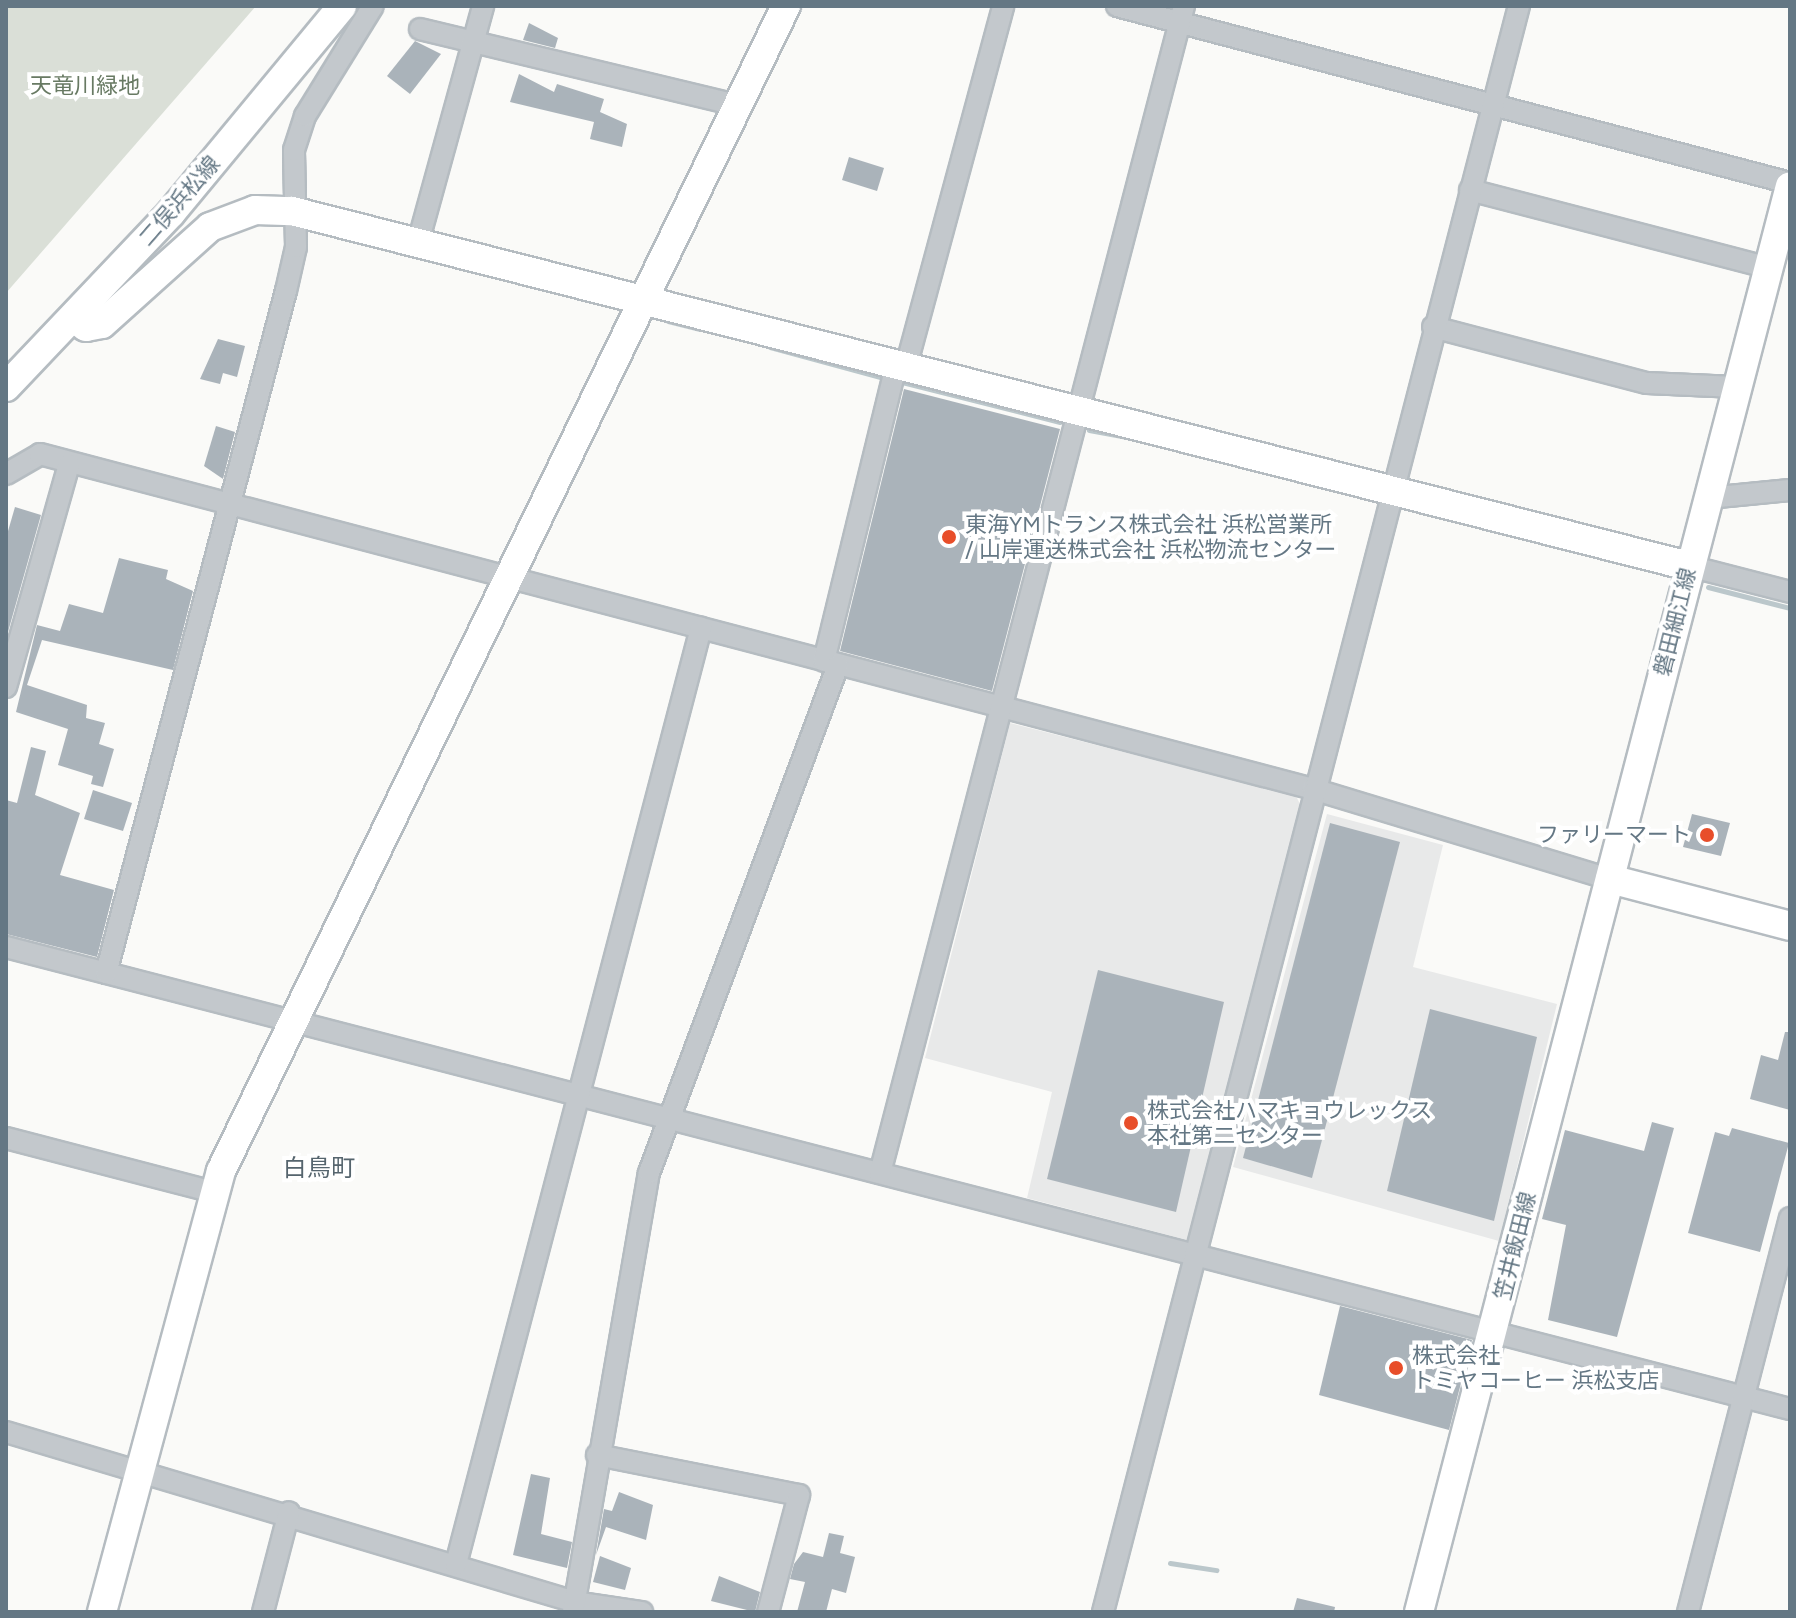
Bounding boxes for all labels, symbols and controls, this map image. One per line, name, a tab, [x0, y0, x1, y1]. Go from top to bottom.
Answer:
park label: 天竜川緑地	[30, 73, 140, 99]
street label: 二俣浜松線	[133, 151, 225, 251]
place label: 東海YMトランス株式会社 浜松営業所 / 山岸運送株式会社 浜松物流センター	[965, 511, 1336, 562]
marker: 東海YMトランス株式会社 浜松営業所 / 山岸運送株式会社 浜松物流センター	[940, 528, 958, 546]
street label: 磐田細江線	[1649, 565, 1701, 679]
place label: ファリーマート	[1537, 822, 1691, 848]
marker: ファリーマート	[1698, 826, 1716, 844]
place label: 株式会社ハマキョウレックス 本社第二センター	[1147, 1097, 1433, 1148]
marker: 株式会社ハマキョウレックス 本社第二センター	[1122, 1114, 1140, 1132]
district label: 白鳥町	[283, 1154, 355, 1182]
street label: 笠井飯田線	[1489, 1189, 1541, 1303]
place label: 株式会社 トミヤコーヒー 浜松支店	[1412, 1342, 1659, 1394]
marker: 株式会社 トミヤコーヒー 浜松支店	[1387, 1359, 1405, 1377]

